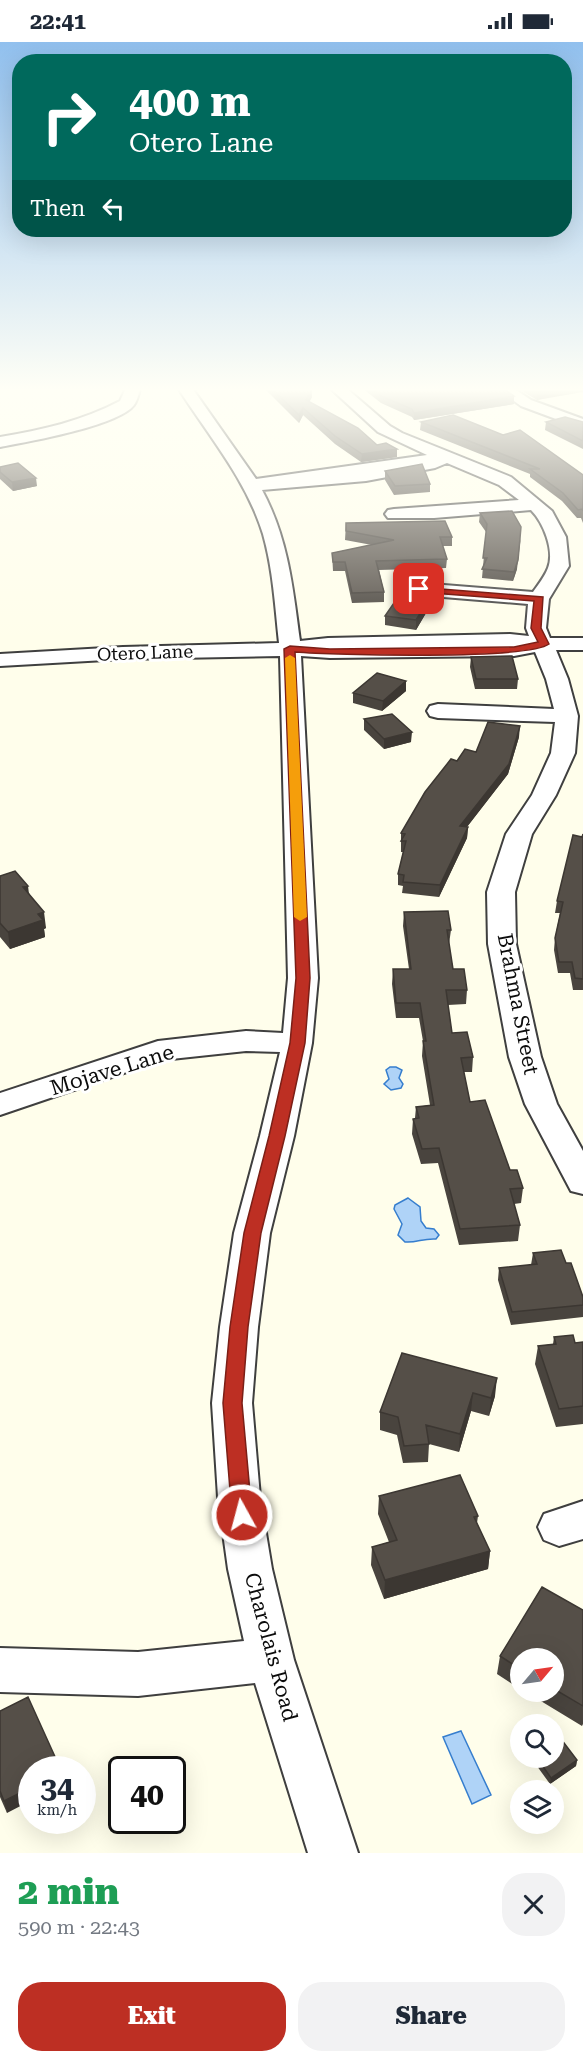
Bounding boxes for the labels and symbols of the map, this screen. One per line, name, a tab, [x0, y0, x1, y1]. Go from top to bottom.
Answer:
pin	[393, 563, 444, 614]
street label: Otero Lane	[97, 640, 194, 665]
street label: Brahma Street	[493, 931, 544, 1077]
street label: Mojave Lane	[47, 1040, 177, 1100]
position arrow	[210, 1483, 274, 1547]
street label: Charolais Road	[240, 1570, 303, 1724]
north arrow	[510, 1648, 564, 1702]
speed limit sign: 40	[108, 1756, 186, 1834]

